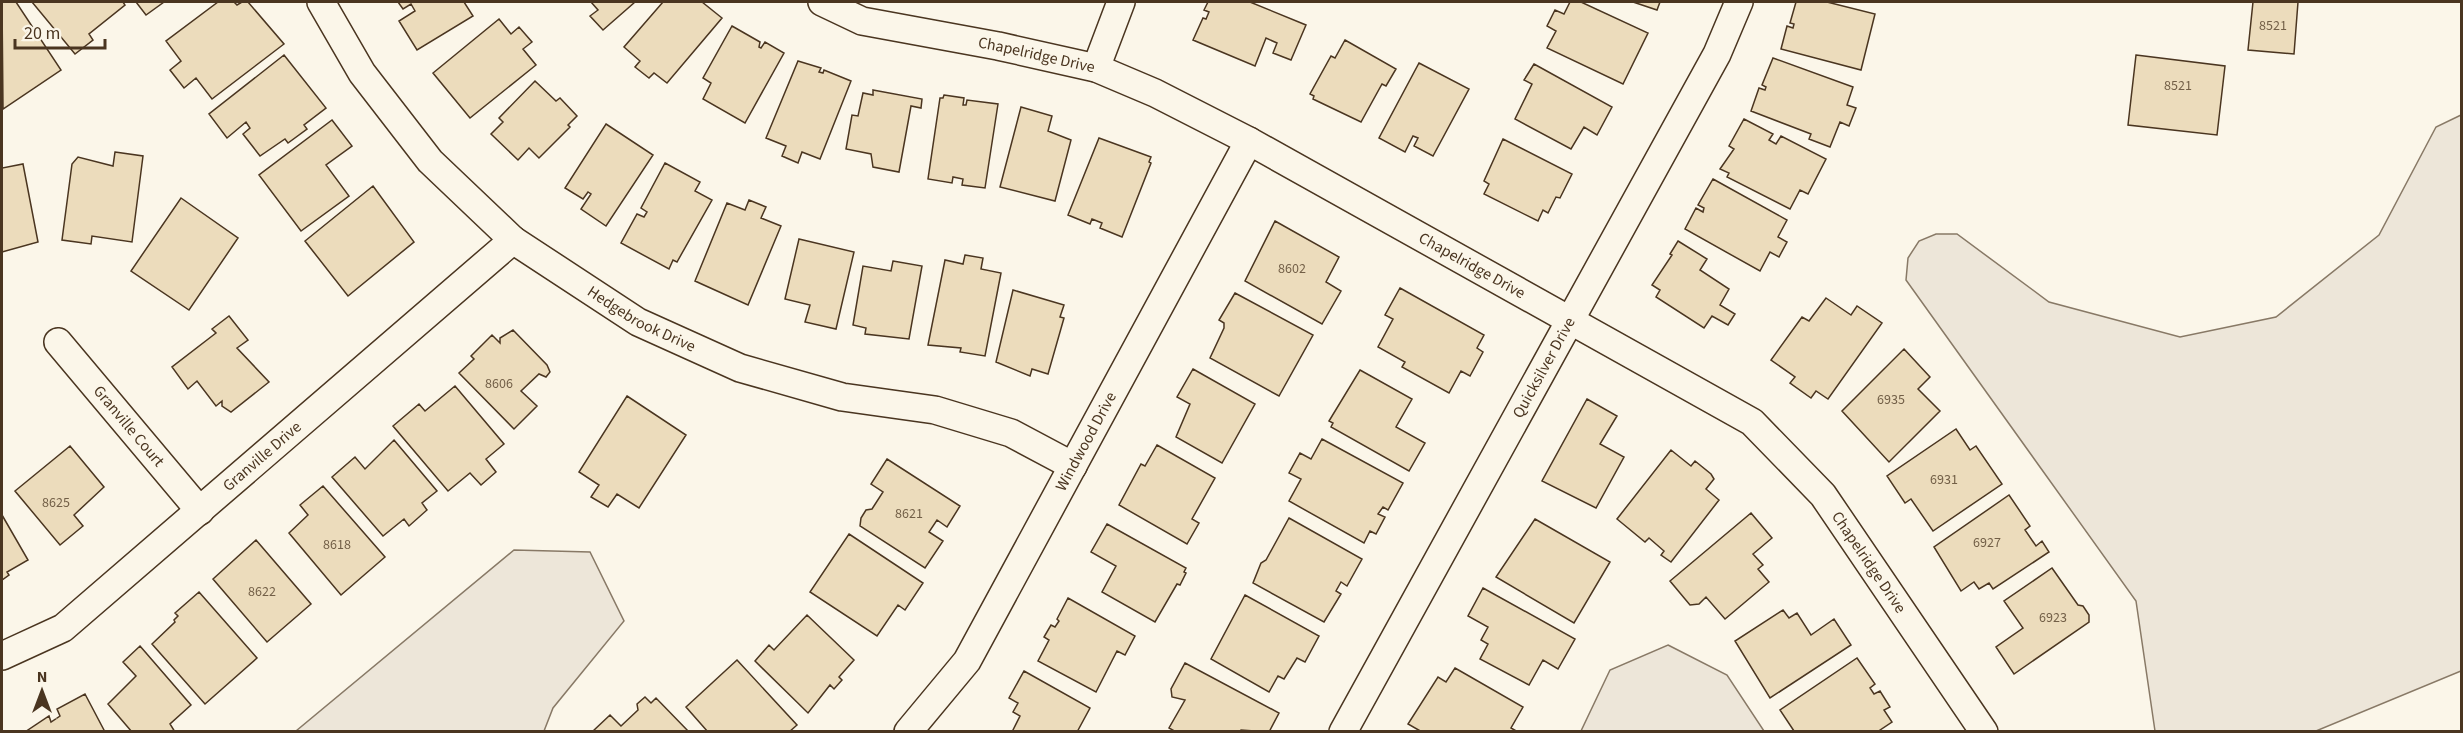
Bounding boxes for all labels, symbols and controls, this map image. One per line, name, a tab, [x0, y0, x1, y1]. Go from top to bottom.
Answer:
scale bar	[15, 12, 105, 50]
house number: 8521	[2259, 16, 2287, 36]
text: 20 m	[24, 21, 60, 46]
street label: Chapelridge Drive	[976, 32, 1097, 78]
house number: 8521	[2164, 76, 2192, 96]
street label: Chapelridge Drive	[1415, 227, 1529, 304]
house number: 8602	[1278, 259, 1306, 279]
street label: Hedgebrook Drive	[583, 281, 699, 358]
street label: Quicksilver Drive	[1507, 313, 1581, 422]
house number: 8606	[485, 374, 513, 394]
street label: Granville Court	[88, 381, 170, 472]
street label: Windwood Drive	[1050, 388, 1122, 495]
house number: 6935	[1877, 390, 1905, 410]
street label: Granville Drive	[218, 416, 306, 496]
house number: 6931	[1930, 470, 1958, 490]
house number: 8625	[42, 493, 70, 513]
house number: 8621	[895, 504, 923, 524]
street label: Chapelridge Drive	[1826, 507, 1911, 618]
house number: 6927	[1973, 533, 2001, 553]
house number: 8618	[323, 535, 351, 555]
house number: 8622	[248, 582, 276, 602]
house number: 6923	[2039, 608, 2067, 628]
north arrow	[12, 661, 72, 721]
text: N	[37, 666, 47, 688]

